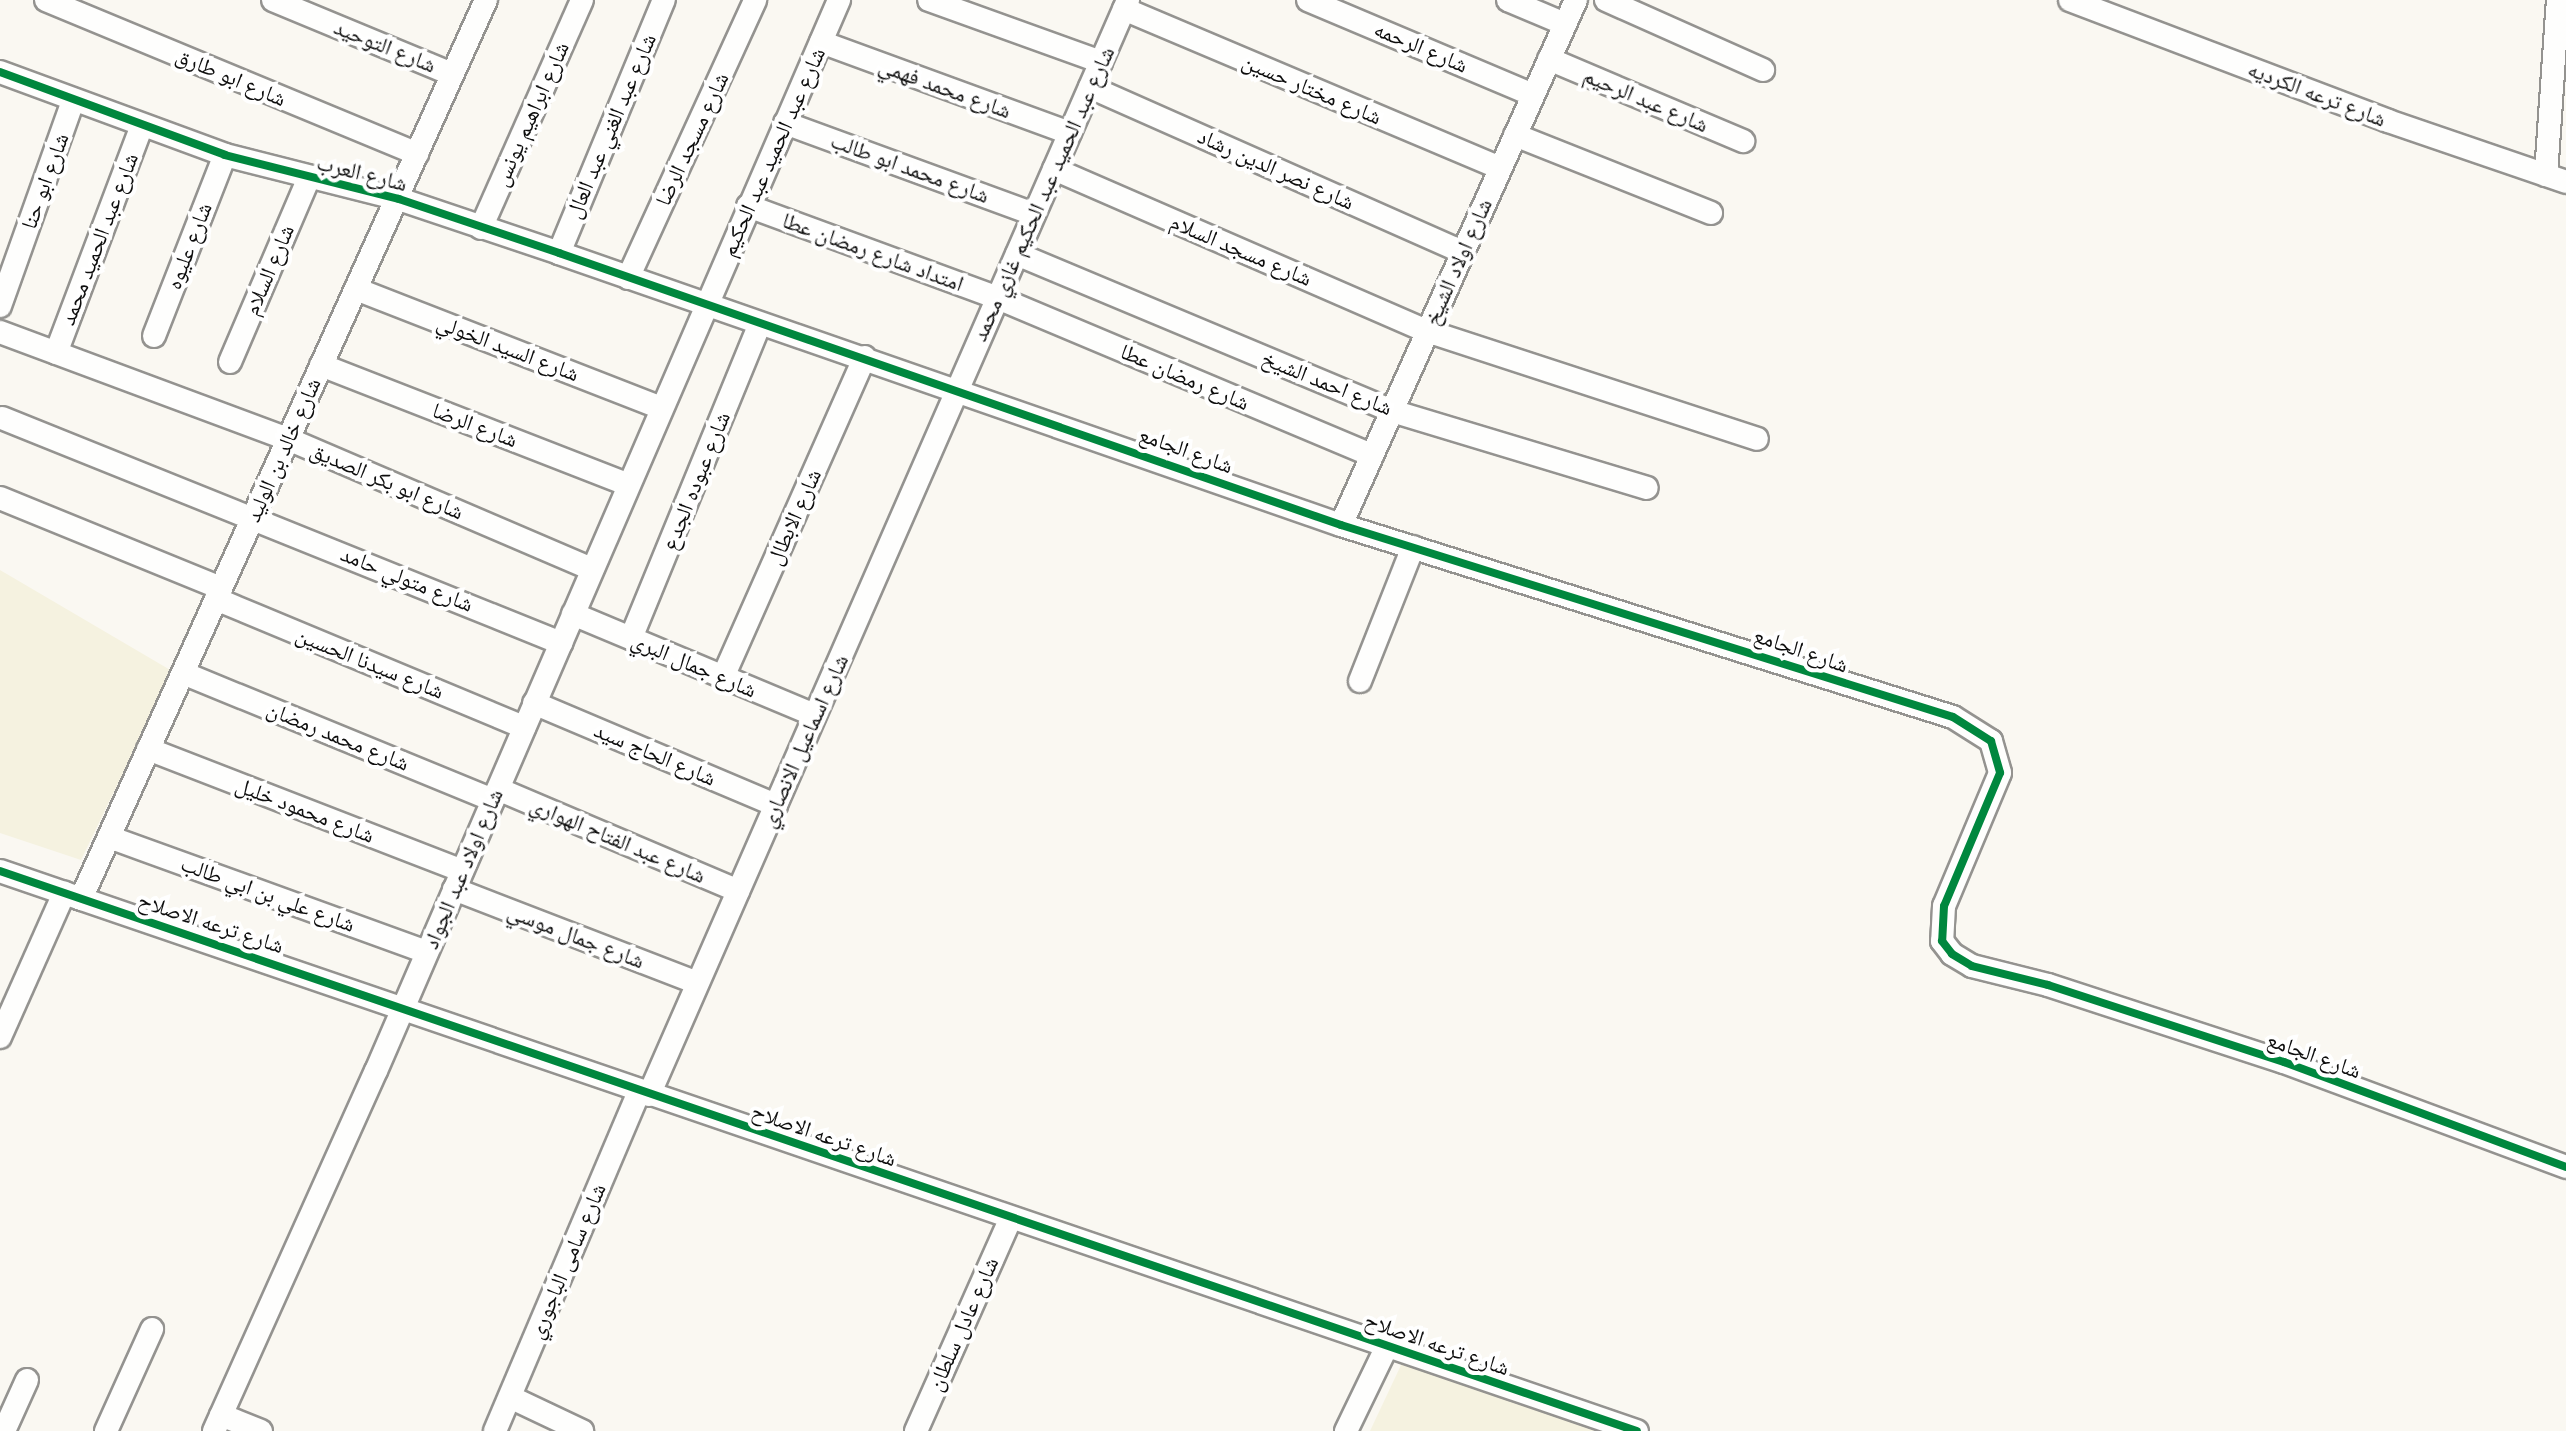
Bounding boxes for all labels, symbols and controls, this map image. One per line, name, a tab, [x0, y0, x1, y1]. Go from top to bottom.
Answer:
street label: شارع التوحيد	[330, 14, 440, 78]
street label: شارع الرحمه	[1370, 15, 1472, 79]
street label: شارع عبد الغني عبد العال	[560, 30, 662, 222]
street label: شارع ابراهيم يونس	[487, 38, 575, 190]
street label: شارع ابو طارق	[172, 42, 290, 112]
street label: شارع عبد الحميد عبد الحكيم	[715, 43, 831, 261]
street label: شارع عبد الحميد عبد الحكيم غازي محمد	[966, 43, 1120, 345]
street label: شارع مختار حسين	[1238, 48, 1386, 130]
street label: شارع محمد فهمي	[875, 52, 1015, 124]
street label: شارع ترعه الكرديه	[2244, 56, 2390, 132]
street label: شارع عبد الرحيم	[1580, 62, 1712, 138]
street label: شارع مسجد الرضا	[650, 68, 734, 210]
street label: شارع نصر الدين رشاد	[1194, 123, 1358, 215]
street label: شارع محمد ابو طالب	[827, 127, 993, 209]
street label: شارع ابو حنا	[15, 129, 75, 233]
street label: شارع عبد الحميد محمد	[54, 149, 144, 329]
street label: شارع العرب	[314, 149, 410, 197]
street label: شارع اولاد الشيخ	[1418, 195, 1498, 329]
street label: شارع عليوه	[160, 199, 218, 293]
street label: امتداد شارع رمضان عطا	[779, 207, 967, 297]
street label: شارع مسجد السلام	[1166, 208, 1316, 292]
street label: شارع السلام	[238, 221, 300, 319]
street label: شارع السيد الخولي	[433, 309, 583, 387]
street label: شارع رمضان عطا	[1117, 338, 1253, 416]
street label: شارع احمد الشيخ	[1258, 345, 1396, 421]
street label: شارع خالد بن الوليد	[239, 374, 327, 526]
street label: شارع الرضا	[429, 397, 521, 453]
street label: شارع عبوده الجدع	[656, 408, 736, 554]
street label: شارع الجامع	[1135, 421, 1237, 479]
street label: شارع ابو بكر الصديق	[306, 437, 468, 525]
street label: شارع الابطال	[761, 465, 827, 569]
street label: شارع متولي حامد	[337, 540, 477, 618]
street label: شارع سيدنا الحسين	[292, 621, 448, 705]
street label: شارع الجامع	[1750, 622, 1852, 678]
street label: شارع جمال البري	[627, 627, 761, 703]
street label: شارع اسماعيل الانصاري	[754, 650, 854, 832]
street label: شارع محمد رمضان	[263, 695, 413, 777]
street label: شارع الحاج سيد	[590, 716, 720, 792]
street label: شارع محمود خليل	[232, 771, 378, 849]
street label: شارع اولاد عبد الجواد	[417, 785, 509, 953]
street label: شارع عبد الفتاح الهواري	[526, 791, 710, 889]
street label: شارع علي بن ابي طالب	[177, 850, 359, 938]
street label: شارع ترعه الاصلاح	[135, 887, 287, 959]
street label: شارع جمال موسي	[504, 898, 648, 974]
street label: شارع الجامع	[2263, 1026, 2365, 1084]
street label: شارع ترعه الاصلاح	[748, 1098, 900, 1172]
street label: شارع سامى الباجوري	[522, 1179, 612, 1343]
street label: شارع عادل سلطان	[922, 1253, 1004, 1395]
street label: شارع ترعه الاصلاح	[1361, 1307, 1513, 1381]

